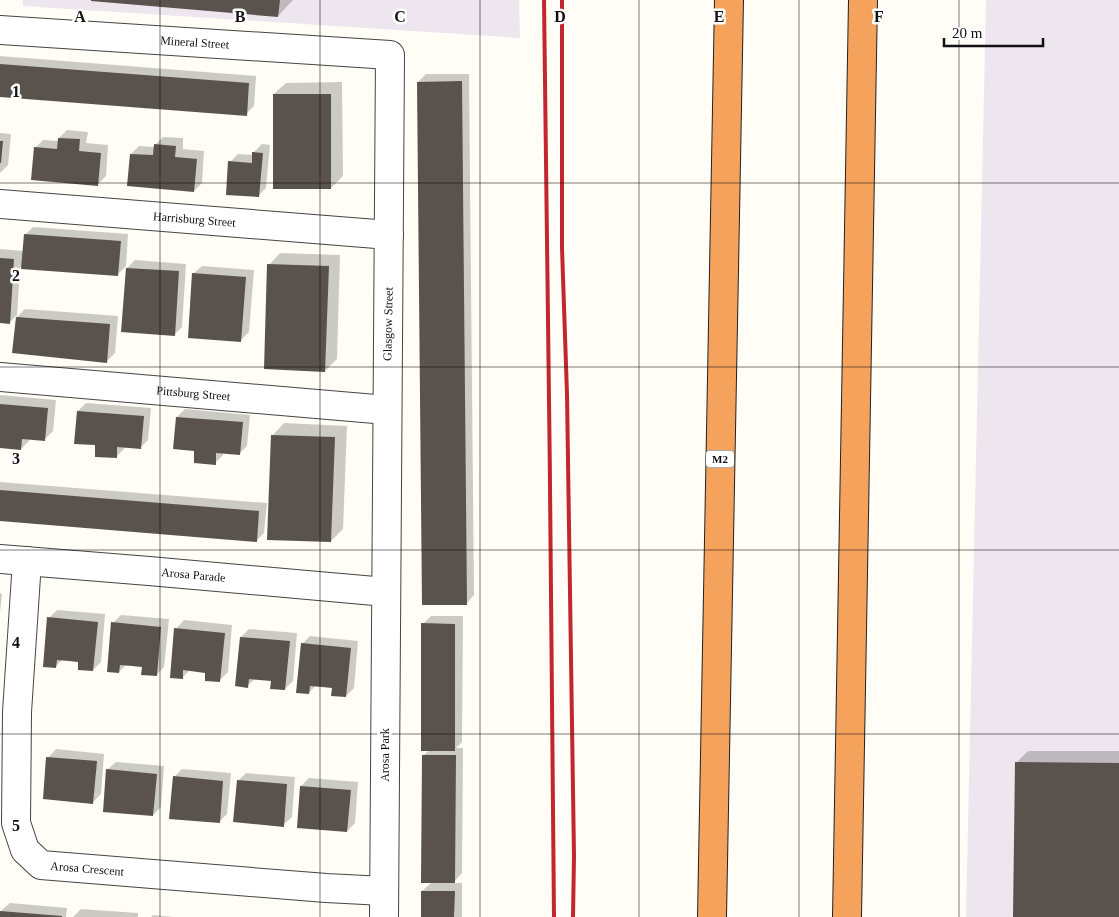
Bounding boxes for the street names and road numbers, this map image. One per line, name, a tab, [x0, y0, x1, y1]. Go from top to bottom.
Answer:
street label: Mineral Street	[160, 33, 230, 52]
street label: Harrisburg Street	[153, 209, 237, 230]
street label: Glasgow Street	[380, 286, 396, 361]
street label: Pittsburg Street	[156, 383, 232, 404]
road number: M2	[706, 450, 734, 468]
street label: Arosa Parade	[161, 565, 226, 585]
street label: Arosa Park	[378, 728, 392, 782]
street label: Arosa Crescent	[50, 859, 125, 879]

